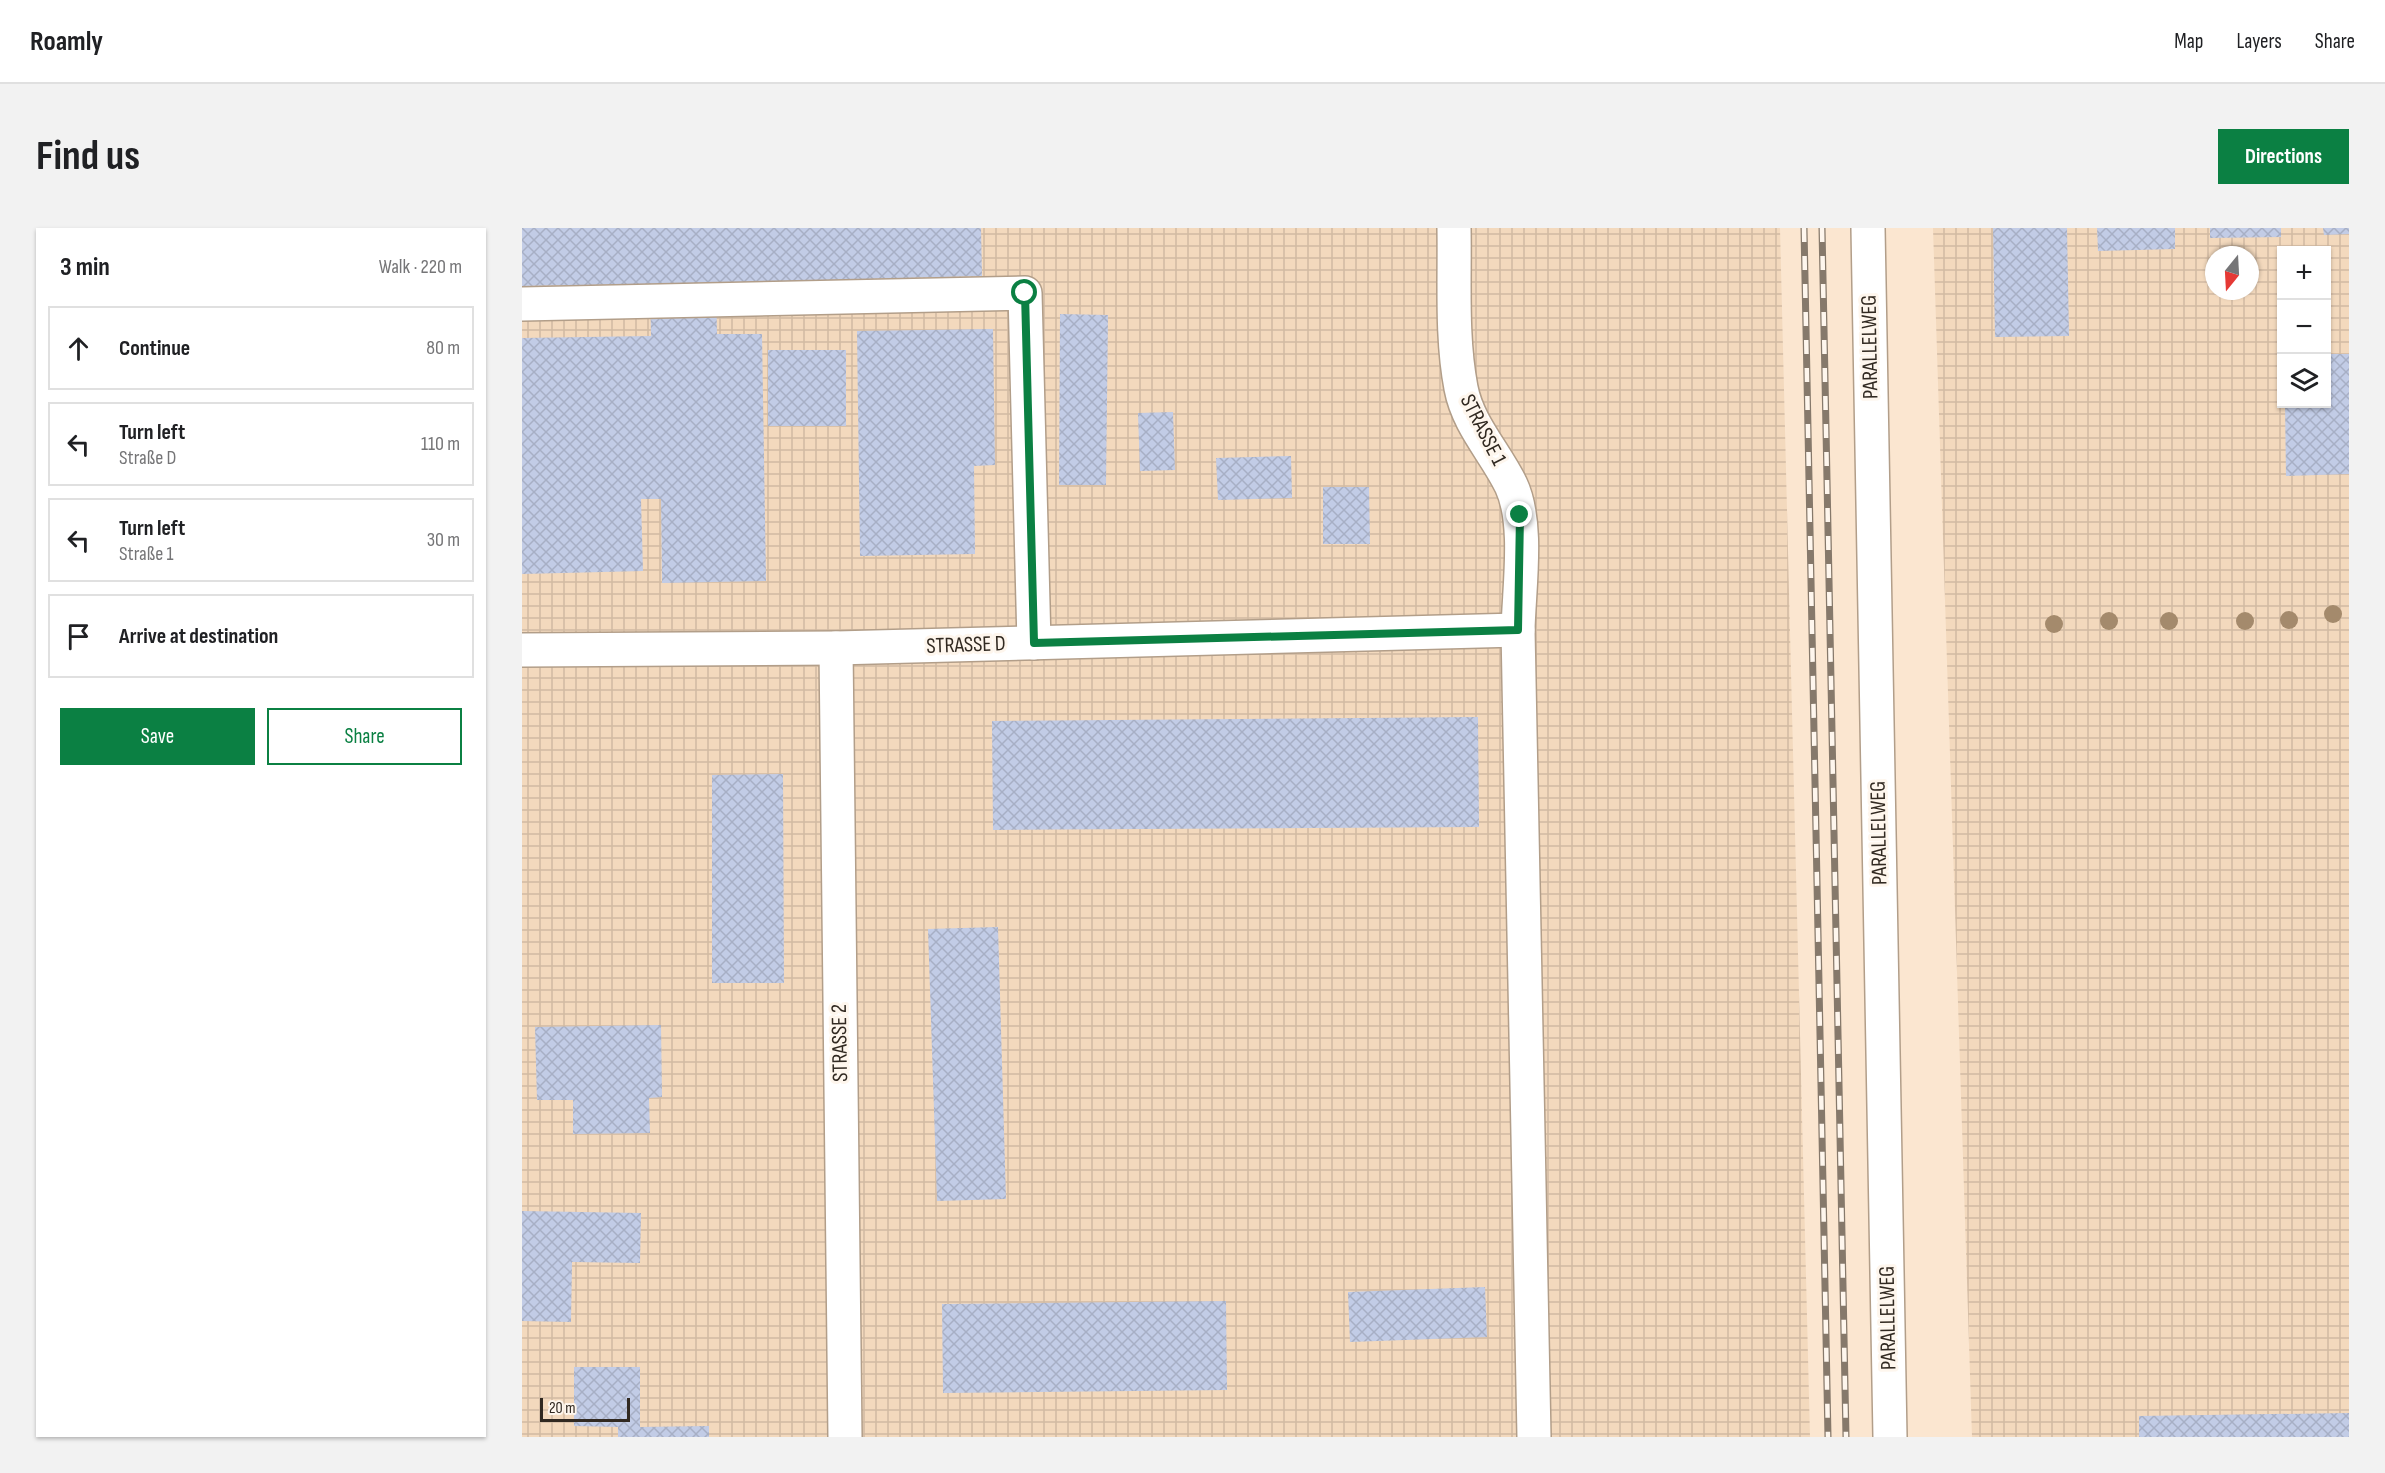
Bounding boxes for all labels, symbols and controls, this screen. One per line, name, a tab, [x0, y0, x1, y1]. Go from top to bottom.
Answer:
text: Roamly	[30, 25, 103, 58]
text: Map	[2174, 29, 2203, 54]
text: Layers	[2236, 29, 2282, 54]
text: Share	[2315, 29, 2355, 54]
button: Directions	[2218, 129, 2349, 184]
text: Find us	[36, 131, 140, 182]
north arrow	[2205, 246, 2259, 300]
map controls	[2277, 246, 2331, 408]
button: +	[2277, 246, 2331, 300]
text: 3 min	[60, 252, 110, 283]
text: Walk · 220 m	[379, 255, 462, 279]
route start	[1011, 279, 1037, 305]
street label: PARALLELWEG	[1856, 295, 1884, 399]
button: −	[2277, 300, 2331, 354]
icon: ahead	[62, 332, 95, 365]
text: Continue	[119, 335, 190, 362]
text: 80 m	[426, 336, 460, 360]
button: layers	[2277, 354, 2331, 408]
street label: STRASSE 1	[1454, 390, 1512, 470]
text: Turn left	[119, 419, 185, 446]
icon: left	[62, 428, 95, 461]
text: 110 m	[421, 432, 460, 456]
text: Straße D	[119, 446, 176, 470]
route end	[1506, 501, 1532, 527]
text: Turn left	[119, 515, 185, 542]
icon: left	[62, 524, 95, 557]
text: 30 m	[427, 528, 460, 552]
text: Straße 1	[119, 542, 173, 566]
icon: arrive	[62, 620, 95, 653]
text: Arrive at destination	[119, 623, 278, 650]
street label: STRASSE D	[926, 630, 1006, 660]
button: Save	[60, 708, 255, 765]
button: Share	[267, 708, 462, 765]
street label: PARALLELWEG	[1865, 781, 1893, 885]
street label: STRASSE 2	[826, 1004, 854, 1082]
street label: PARALLELWEG	[1874, 1266, 1902, 1370]
scale bar	[540, 1395, 630, 1422]
text: 20 m	[549, 1399, 576, 1418]

